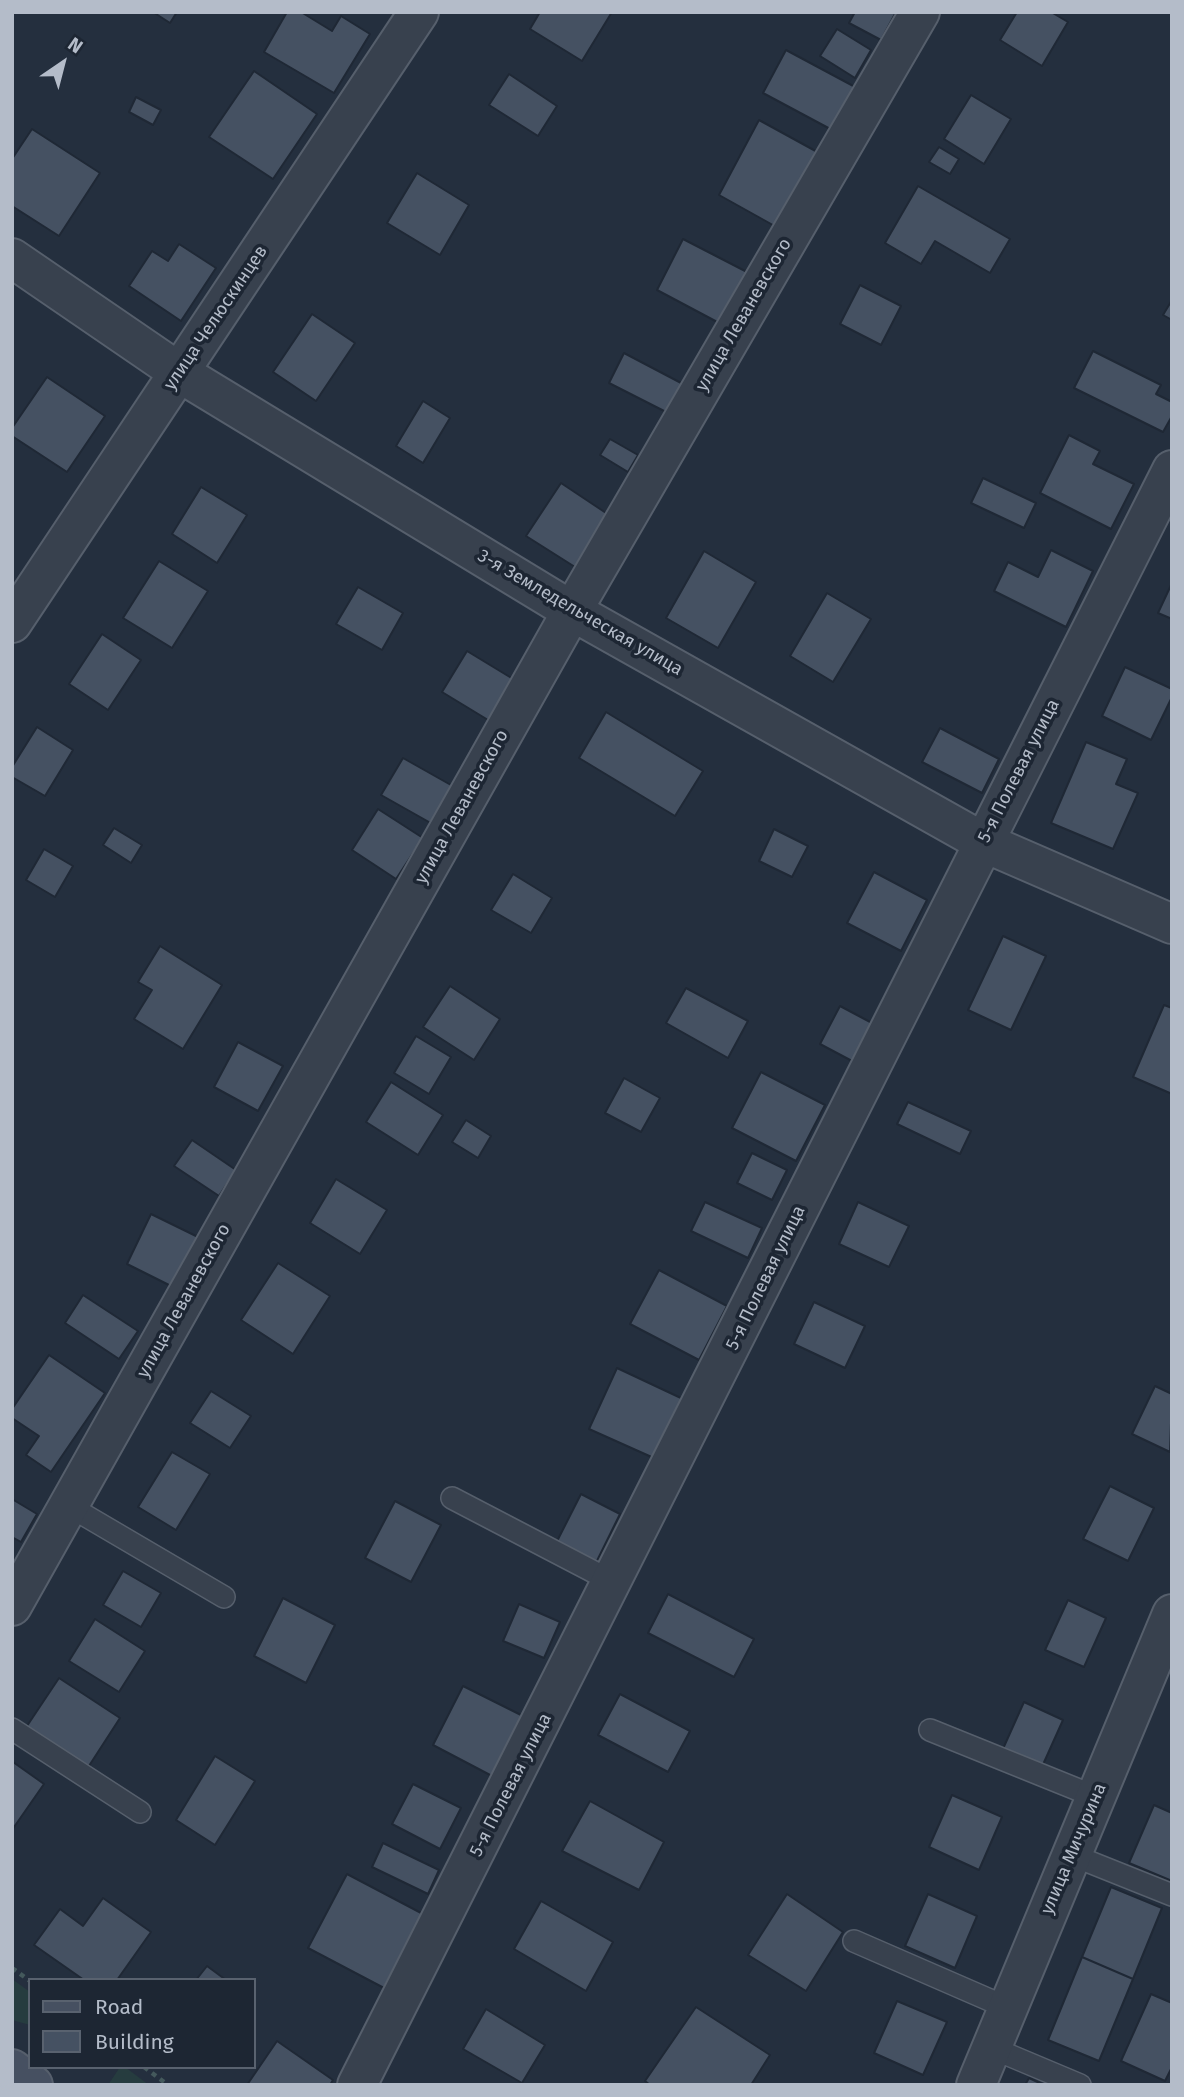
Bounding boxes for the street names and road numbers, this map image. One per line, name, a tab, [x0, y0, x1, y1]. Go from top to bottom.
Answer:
street label: улица Леваневского	[691, 235, 797, 395]
street label: улица Челюскинцев	[160, 242, 272, 394]
street label: 3-я Земледельческая улица	[474, 545, 686, 681]
street label: 5-я Полевая улица	[974, 696, 1064, 846]
street label: улица Леваневского	[411, 726, 513, 888]
street label: 5-я Полевая улица	[722, 1202, 810, 1354]
street label: улица Леваневского	[133, 1220, 235, 1382]
street label: 5-я Полевая улица	[466, 1710, 556, 1860]
street label: улица Мичурина	[1037, 1780, 1111, 1918]

